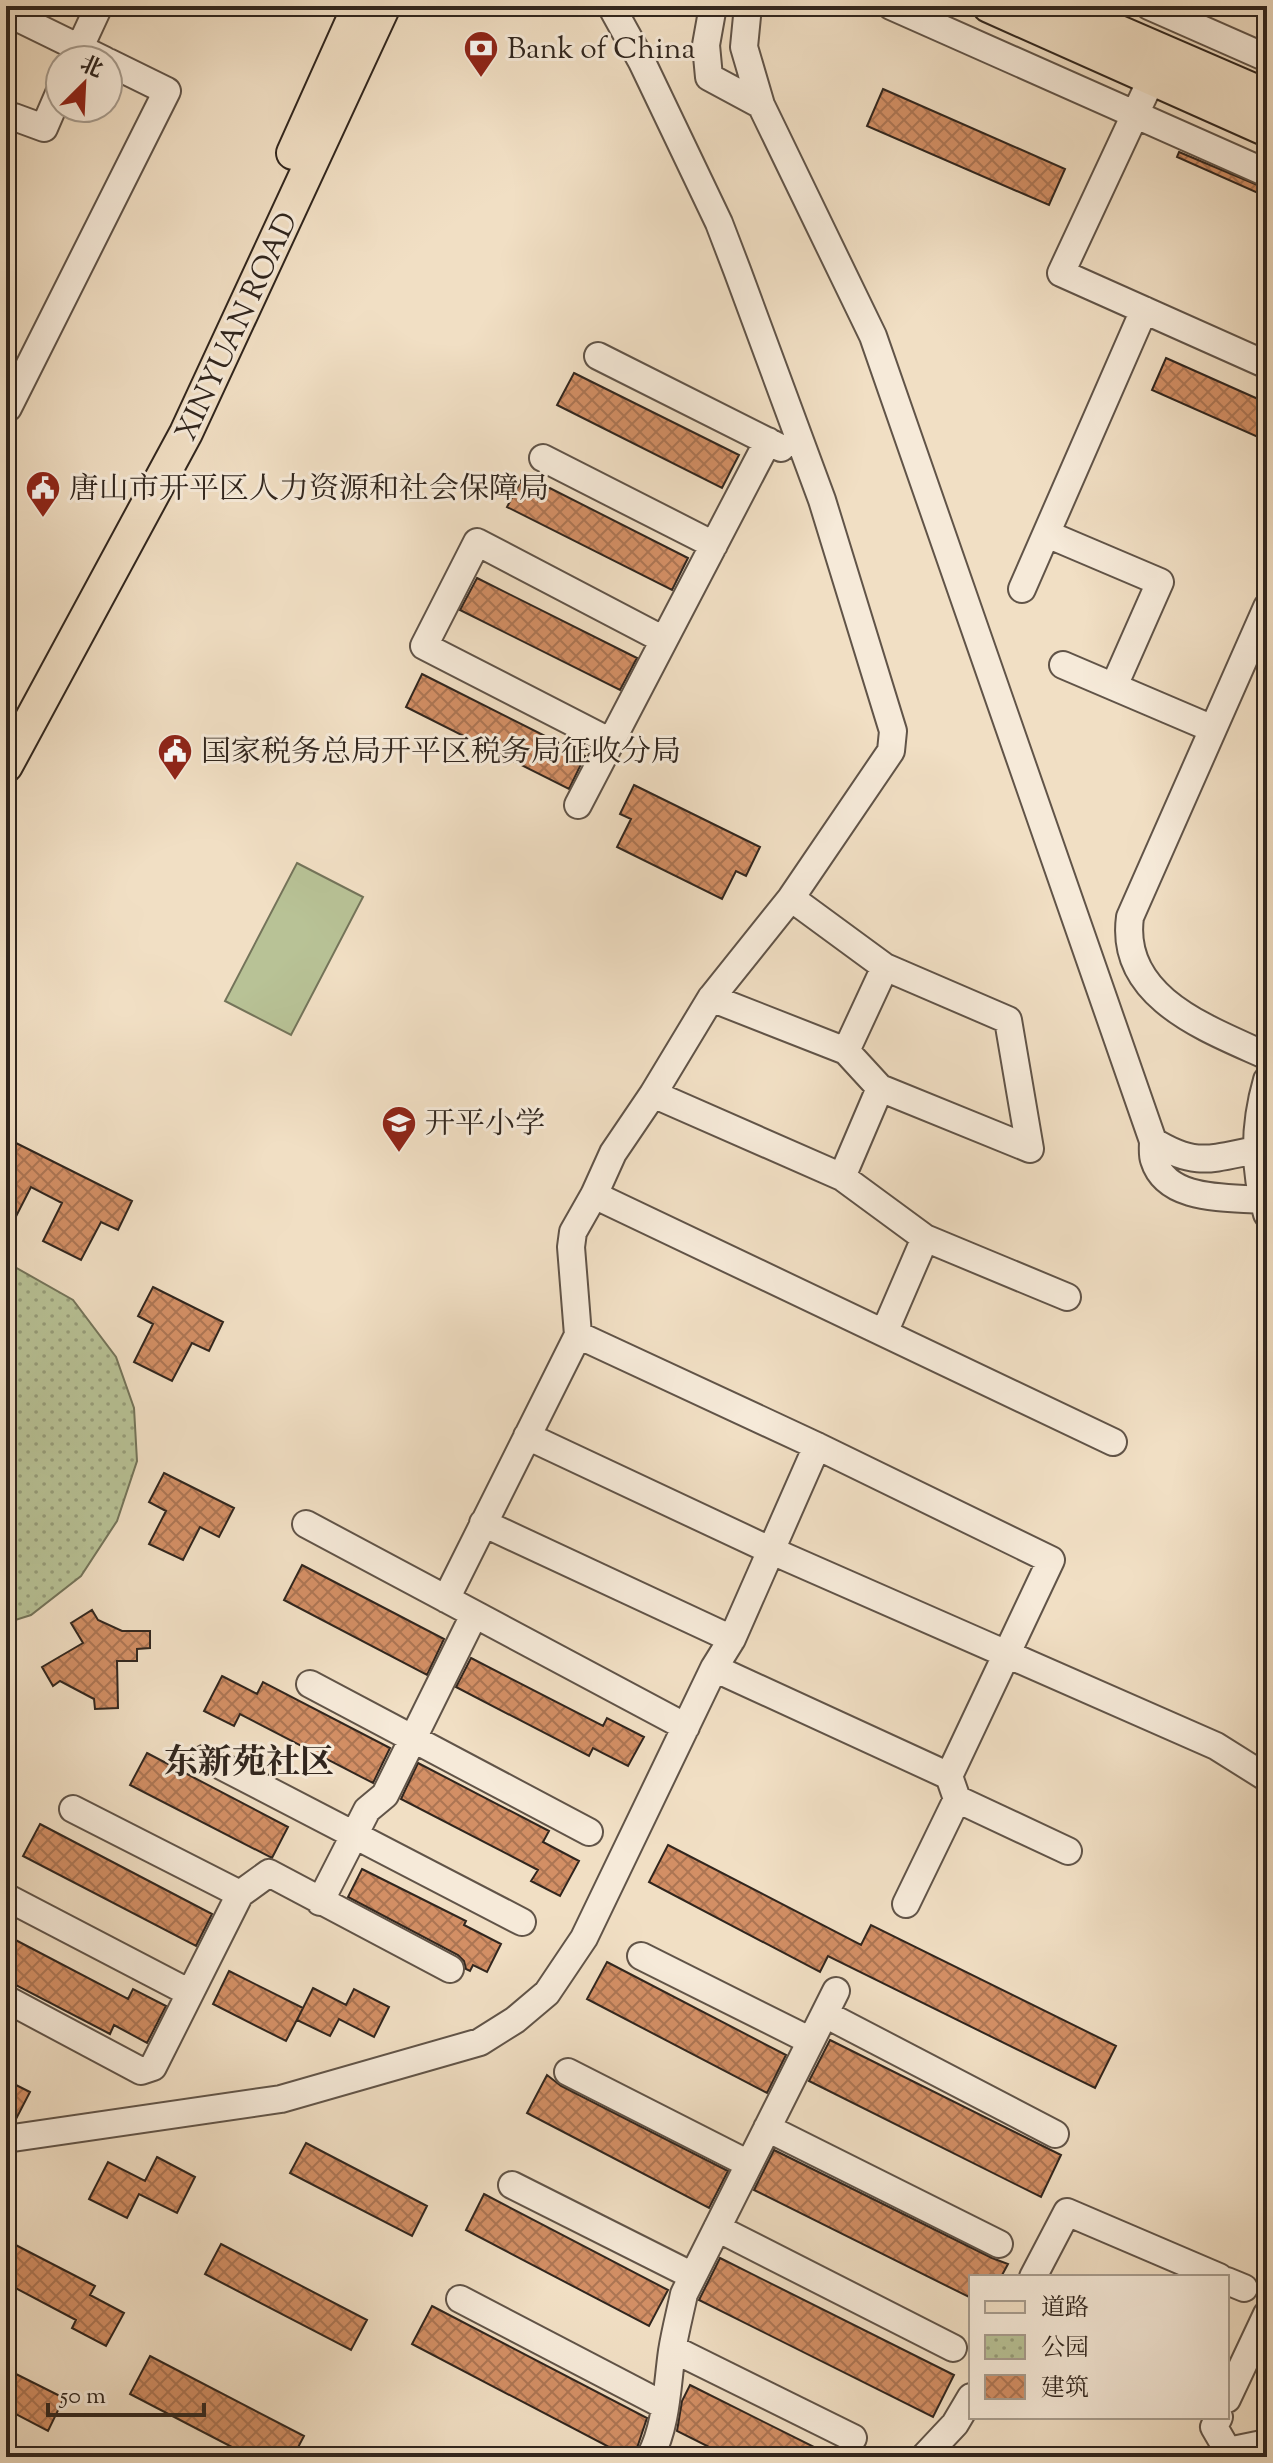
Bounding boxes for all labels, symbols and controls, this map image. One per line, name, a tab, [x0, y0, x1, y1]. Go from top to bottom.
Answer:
bank icon: Bank of China	[462, 29, 500, 79]
place label: Bank of China	[507, 29, 695, 72]
north arrow	[44, 44, 124, 124]
text: 北	[74, 49, 107, 88]
street label: XINYUAN ROAD	[166, 206, 310, 449]
public building icon: 唐山市开平区人力资源和社会保障局	[24, 469, 62, 519]
place label: 唐山市开平区人力资源和社会保障局	[69, 469, 549, 512]
public building icon: 国家税务总局开平区税务局征收分局	[156, 732, 194, 782]
place label: 国家税务总局开平区税务局征收分局	[201, 732, 681, 775]
school or university icon: 开平小学	[380, 1104, 418, 1154]
place label: 开平小学	[425, 1104, 545, 1147]
district label: 东新苑社区	[164, 1740, 334, 1789]
legend	[969, 2275, 1229, 2419]
text: 道路	[1041, 2292, 1089, 2326]
text: 公园	[1041, 2332, 1089, 2366]
scale bar	[48, 2367, 204, 2417]
text: 建筑	[1041, 2372, 1089, 2406]
text: 50 m	[58, 2380, 106, 2414]

